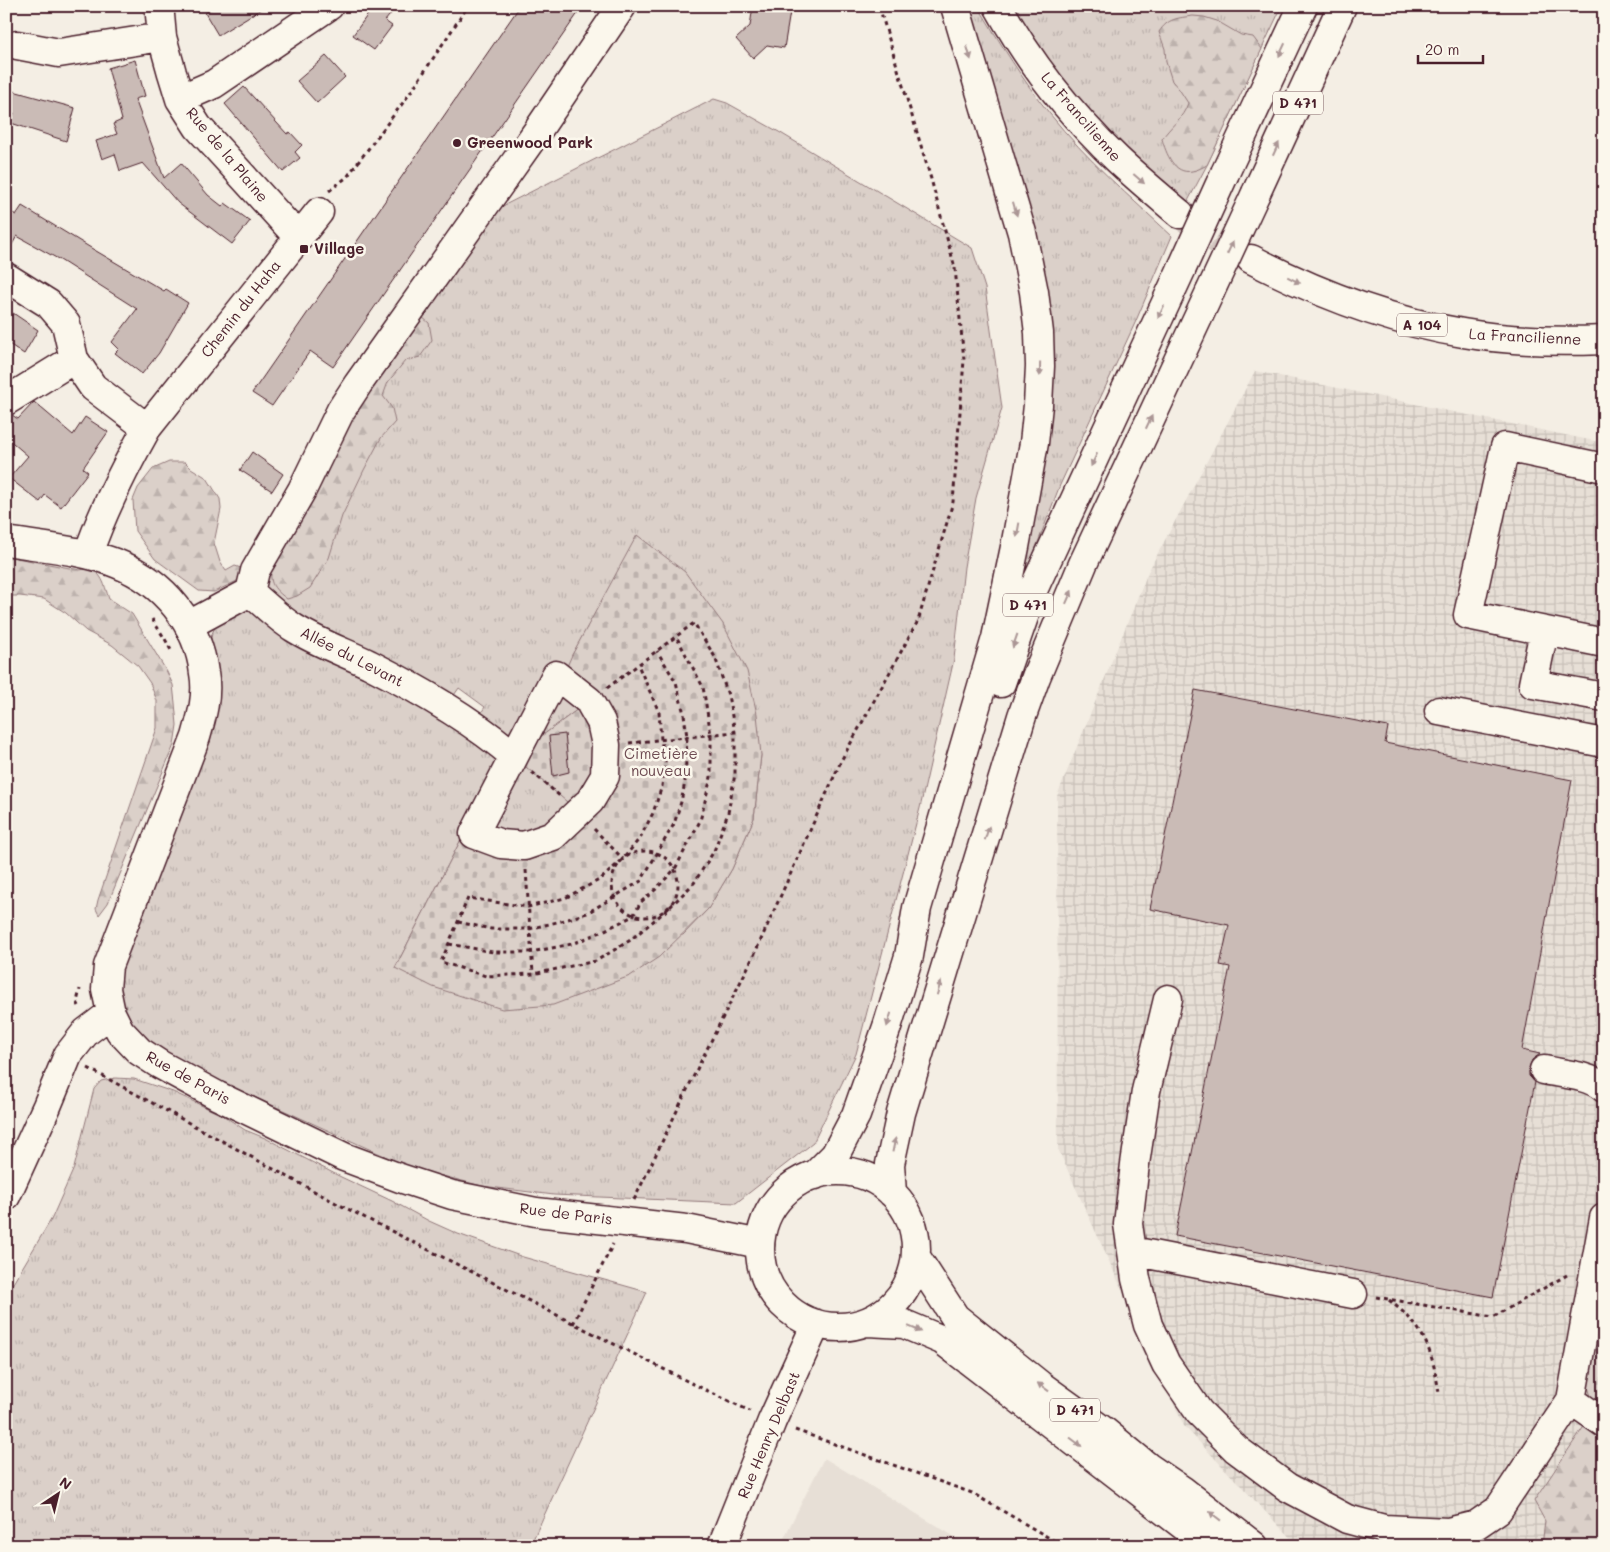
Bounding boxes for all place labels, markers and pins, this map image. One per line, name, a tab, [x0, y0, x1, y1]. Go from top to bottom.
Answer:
place label: Greenwood Park	[467, 132, 593, 152]
marker: Greenwood Park	[451, 137, 463, 149]
place label: Village	[314, 238, 364, 258]
marker: Village	[298, 243, 310, 255]

